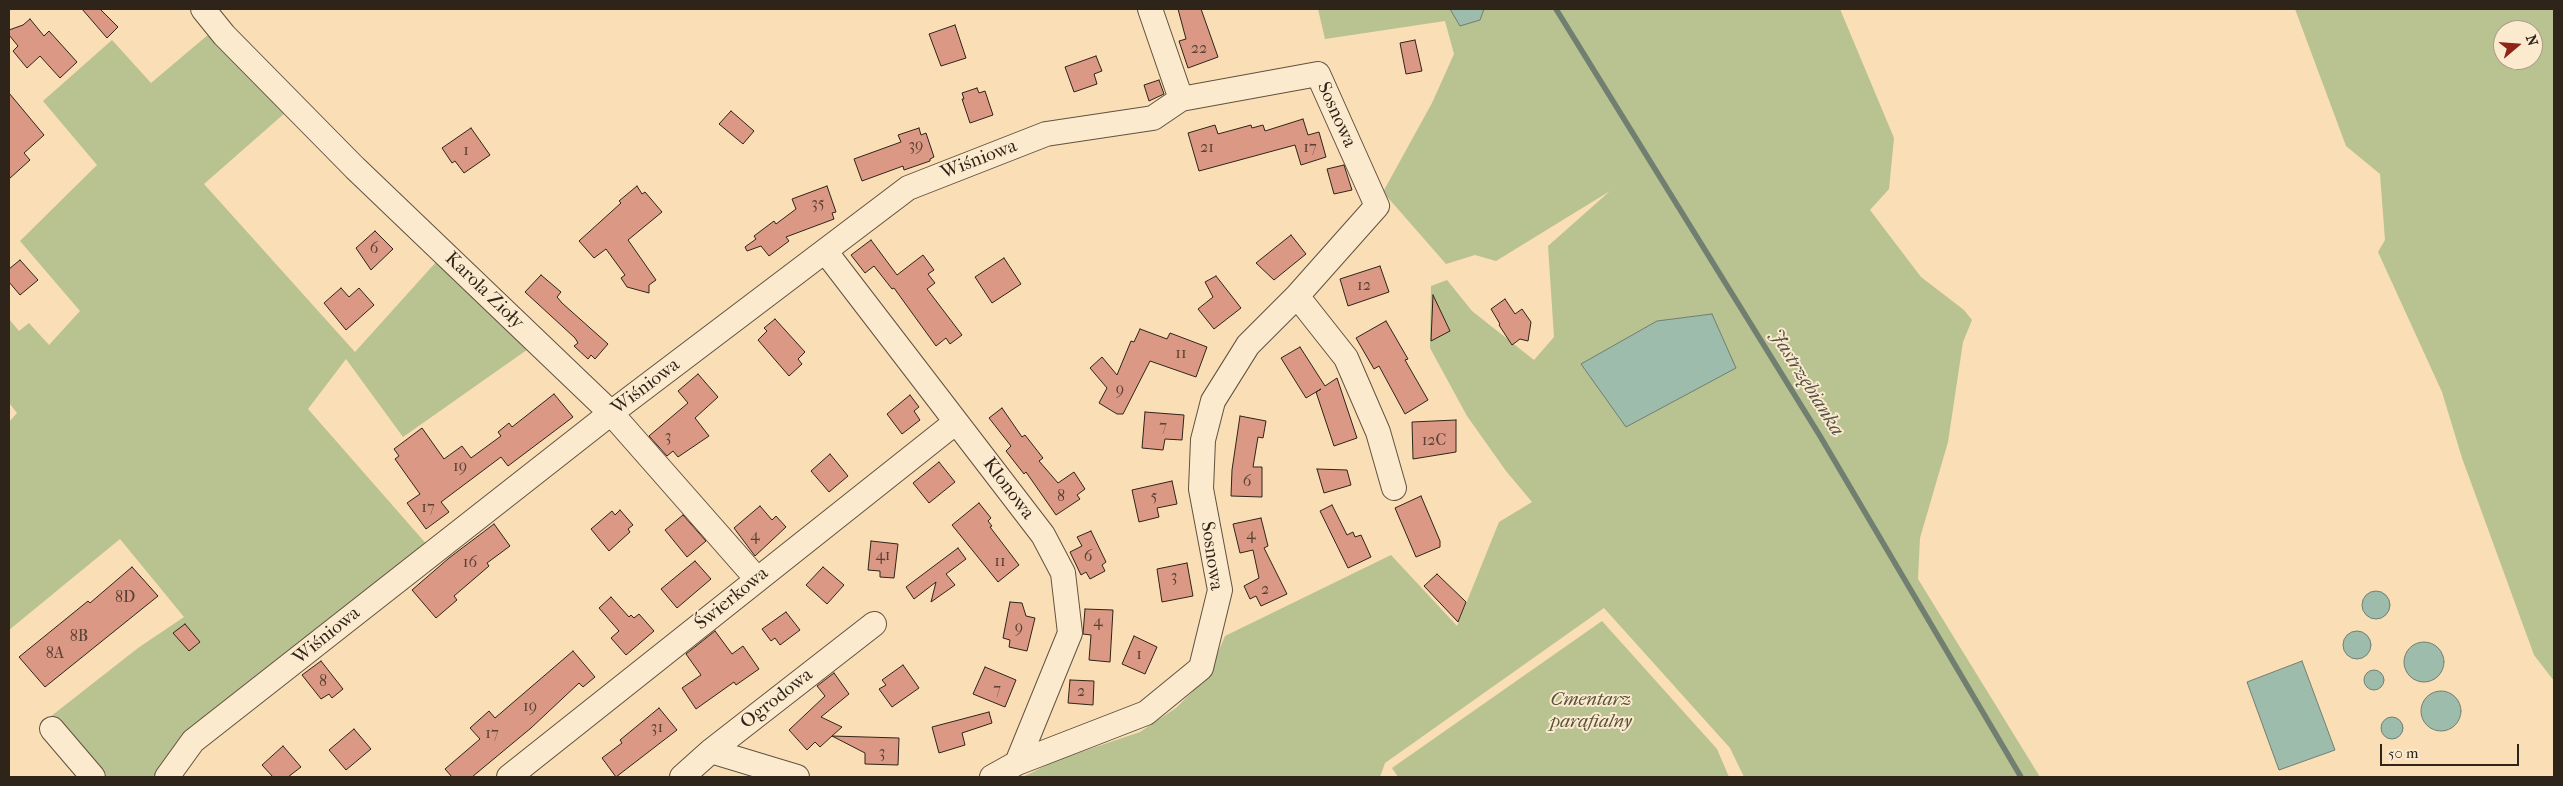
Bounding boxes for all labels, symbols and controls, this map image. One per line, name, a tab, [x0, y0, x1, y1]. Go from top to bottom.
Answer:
north arrow	[2493, 20, 2543, 70]
text: N	[2522, 33, 2542, 48]
house number: 22	[1191, 39, 1207, 59]
street label: Sosnowa	[1311, 79, 1361, 151]
street label: Wiśniowa	[938, 135, 1020, 185]
house number: 39	[909, 136, 923, 156]
house number: 21	[1200, 138, 1214, 158]
house number: 17	[1303, 138, 1317, 158]
house number: 1	[463, 141, 469, 161]
house number: 35	[811, 194, 825, 214]
house number: 6	[370, 239, 378, 259]
street label: Karola Zioły	[440, 248, 528, 334]
house number: 12	[1357, 276, 1371, 296]
water label: Jastrzębianka	[1764, 325, 1848, 441]
house number: 11	[1175, 344, 1187, 364]
street label: Wiśniowa	[607, 354, 685, 420]
house number: 9	[1116, 380, 1124, 400]
house number: 7	[1159, 417, 1167, 437]
house number: 3	[665, 427, 671, 447]
house number: 12C	[1422, 431, 1446, 451]
street label: Klonowa	[977, 454, 1039, 524]
house number: 19	[453, 457, 467, 477]
house number: 6	[1243, 472, 1251, 492]
house number: 8	[1057, 487, 1065, 507]
house number: 5	[1151, 487, 1157, 507]
house number: 17	[421, 498, 435, 518]
street label: Sosnowa	[1195, 520, 1227, 592]
house number: 4	[1246, 525, 1256, 545]
house number: 4	[750, 526, 760, 546]
house number: 41	[875, 546, 891, 566]
house number: 6	[1084, 547, 1092, 567]
house number: 11	[994, 552, 1006, 572]
house number: 16	[463, 553, 477, 573]
street label: Świerkowa	[691, 562, 773, 636]
house number: 3	[1171, 567, 1177, 587]
house number: 2	[1261, 580, 1269, 600]
house number: 8D	[115, 588, 135, 608]
street label: Wiśniowa	[289, 602, 365, 670]
house number: 4	[1093, 612, 1103, 632]
house number: 9	[1015, 618, 1023, 638]
house number: 8B	[70, 627, 88, 647]
house number: 8A	[46, 644, 64, 664]
house number: 1	[1136, 645, 1142, 665]
street label: Ogrodowa	[736, 664, 818, 734]
house number: 8	[319, 672, 327, 692]
house number: 7	[993, 680, 1001, 700]
house number: 2	[1077, 682, 1085, 702]
park label: Cmentarz parafialny	[1550, 689, 1632, 733]
house number: 19	[523, 697, 537, 717]
house number: 31	[651, 718, 663, 738]
house number: 17	[485, 724, 499, 744]
scale bar	[2383, 734, 2522, 766]
house number: 3	[879, 743, 885, 763]
text: 50 m	[2388, 744, 2418, 762]

